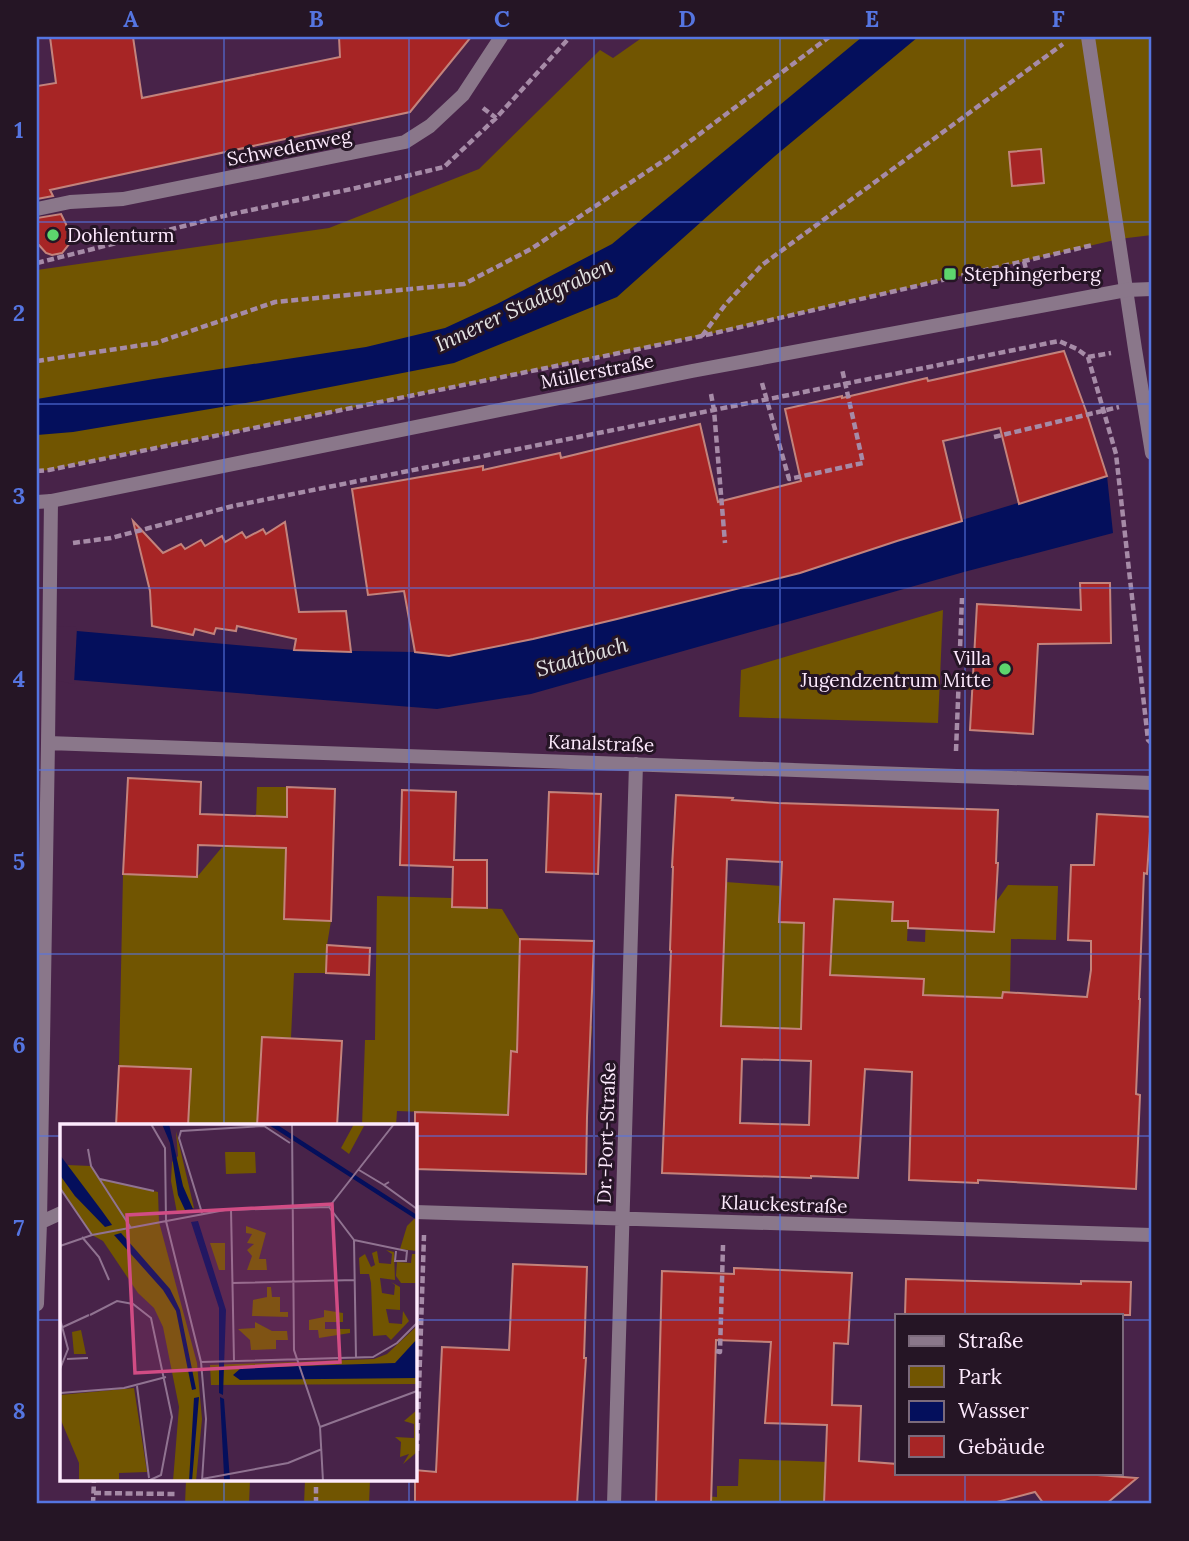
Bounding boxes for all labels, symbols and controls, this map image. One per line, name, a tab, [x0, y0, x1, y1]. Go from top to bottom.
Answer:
text: A	[123, 4, 139, 33]
text: B	[308, 4, 324, 33]
text: C	[494, 4, 510, 33]
text: D	[678, 4, 696, 33]
text: E	[865, 4, 879, 33]
text: F	[1051, 4, 1065, 33]
text: 1	[14, 115, 24, 144]
street label: Schwedenweg	[225, 123, 354, 171]
place label: Dohlenturm	[67, 223, 174, 247]
marker: Dohlenturm	[45, 227, 61, 243]
water label: Innerer Stadtgraben	[431, 252, 617, 358]
place label: Stephingerberg	[964, 262, 1101, 286]
marker: Stephingerberg	[942, 266, 958, 282]
text: 2	[13, 298, 25, 327]
street label: Müllerstraße	[538, 348, 656, 394]
text: 3	[13, 481, 25, 510]
water label: Stadtbach	[533, 631, 631, 683]
place label: Villa Jugendzentrum Mitte	[800, 646, 991, 692]
marker: Villa Jugendzentrum Mitte	[997, 661, 1013, 677]
text: 4	[13, 664, 25, 693]
street label: Kanalstraße	[547, 729, 655, 757]
text: 5	[13, 847, 25, 876]
text: 6	[12, 1030, 26, 1059]
street label: Dr.-Port-Straße	[592, 1062, 620, 1204]
inset map	[60, 1124, 416, 1482]
street label: Klauckestraße	[720, 1190, 848, 1218]
text: 7	[14, 1213, 25, 1242]
legend	[895, 1314, 1122, 1474]
text: Straße	[958, 1327, 1023, 1354]
text: Park	[958, 1363, 1002, 1390]
text: 8	[12, 1396, 26, 1425]
text: Wasser	[958, 1397, 1029, 1424]
text: Gebäude	[958, 1433, 1045, 1460]

